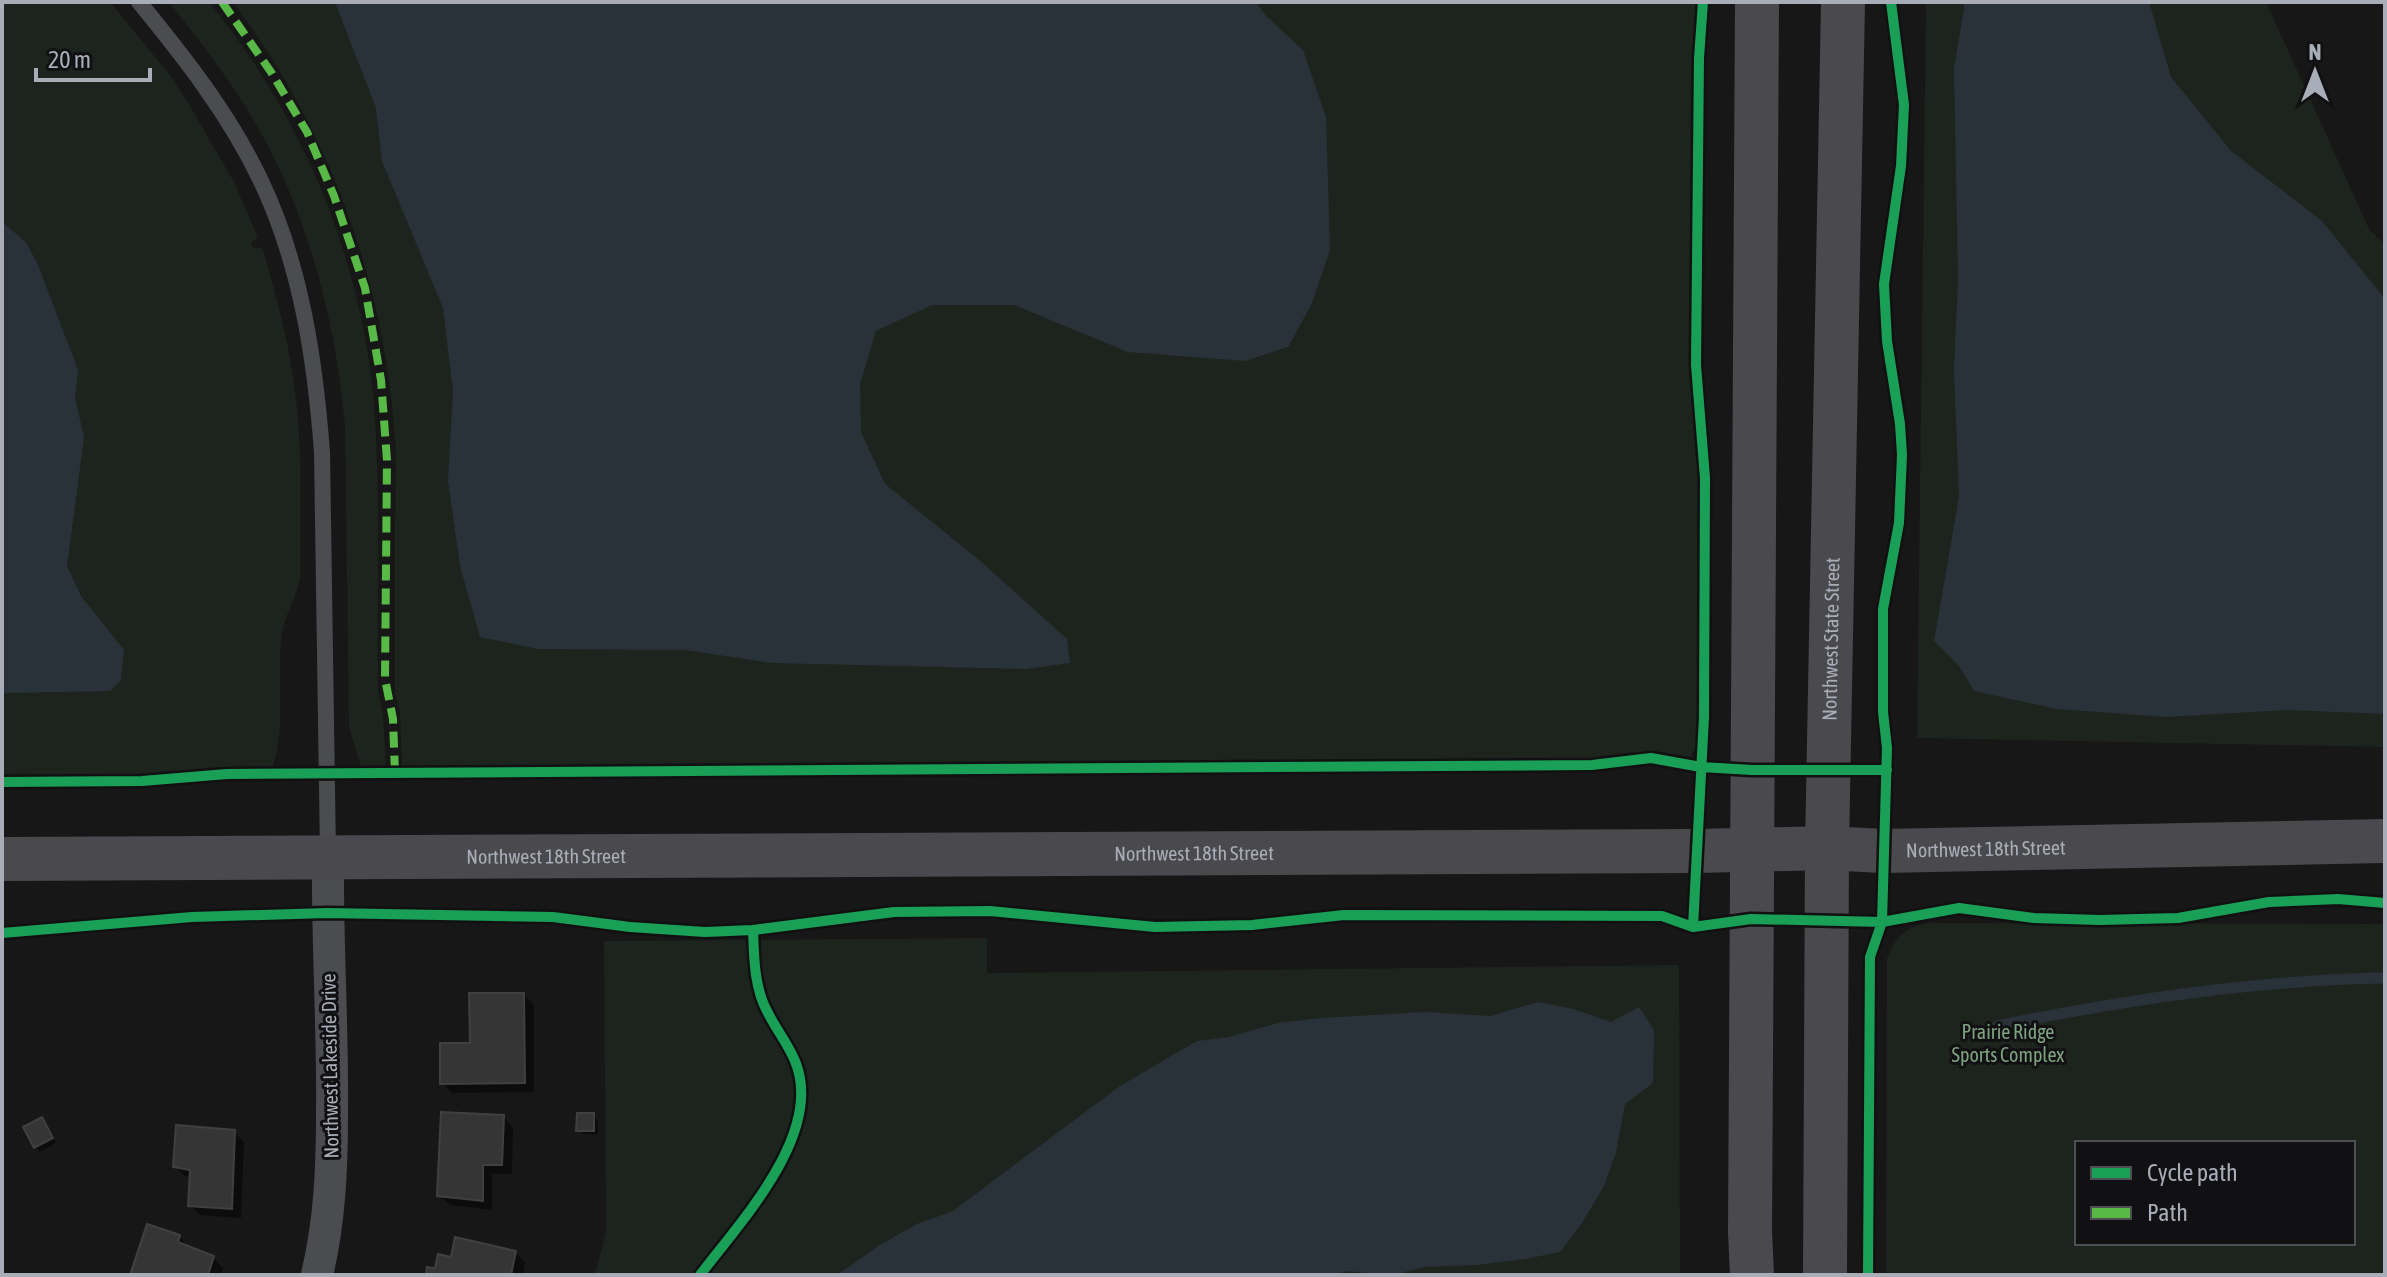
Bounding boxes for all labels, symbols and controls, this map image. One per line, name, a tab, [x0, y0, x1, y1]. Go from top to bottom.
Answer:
scale bar	[36, 32, 150, 82]
north arrow	[2275, 32, 2355, 112]
text: N	[2309, 39, 2321, 65]
text: 20 m	[48, 46, 91, 73]
street label: Northwest State Street	[1817, 557, 1844, 721]
street label: Northwest 18th Street	[1906, 835, 2066, 862]
street label: Northwest 18th Street	[1114, 841, 1274, 865]
street label: Northwest 18th Street	[466, 844, 626, 868]
street label: Northwest Lakeside Drive	[316, 973, 343, 1159]
park label: Prairie Ridge Sports Complex	[1952, 1020, 2064, 1066]
legend	[2075, 1141, 2355, 1245]
text: Cycle path	[2147, 1159, 2238, 1186]
text: Path	[2147, 1199, 2188, 1226]

